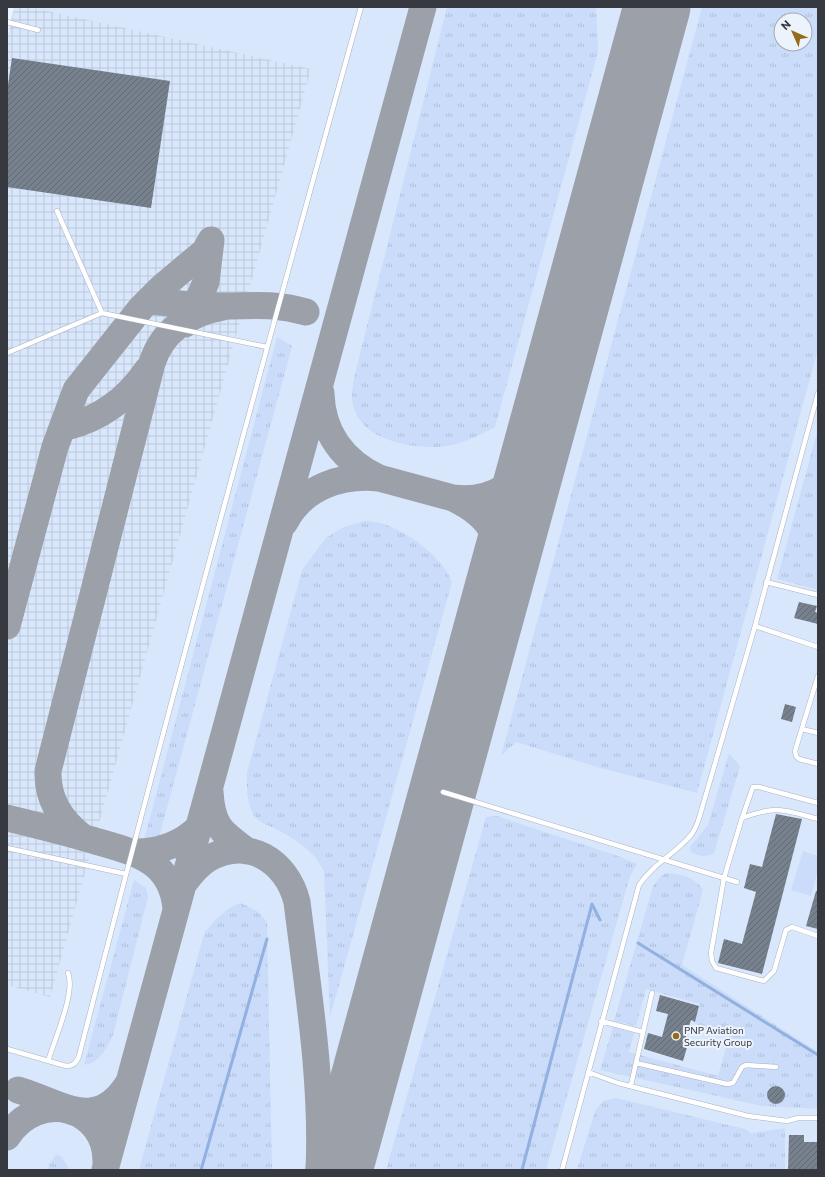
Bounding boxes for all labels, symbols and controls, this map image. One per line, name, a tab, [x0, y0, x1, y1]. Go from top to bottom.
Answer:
north arrow	[773, 12, 813, 52]
text: N	[778, 17, 793, 32]
place label: PNP Aviation Security Group	[684, 1024, 752, 1048]
marker: PNP Aviation Security Group	[671, 1031, 681, 1041]

